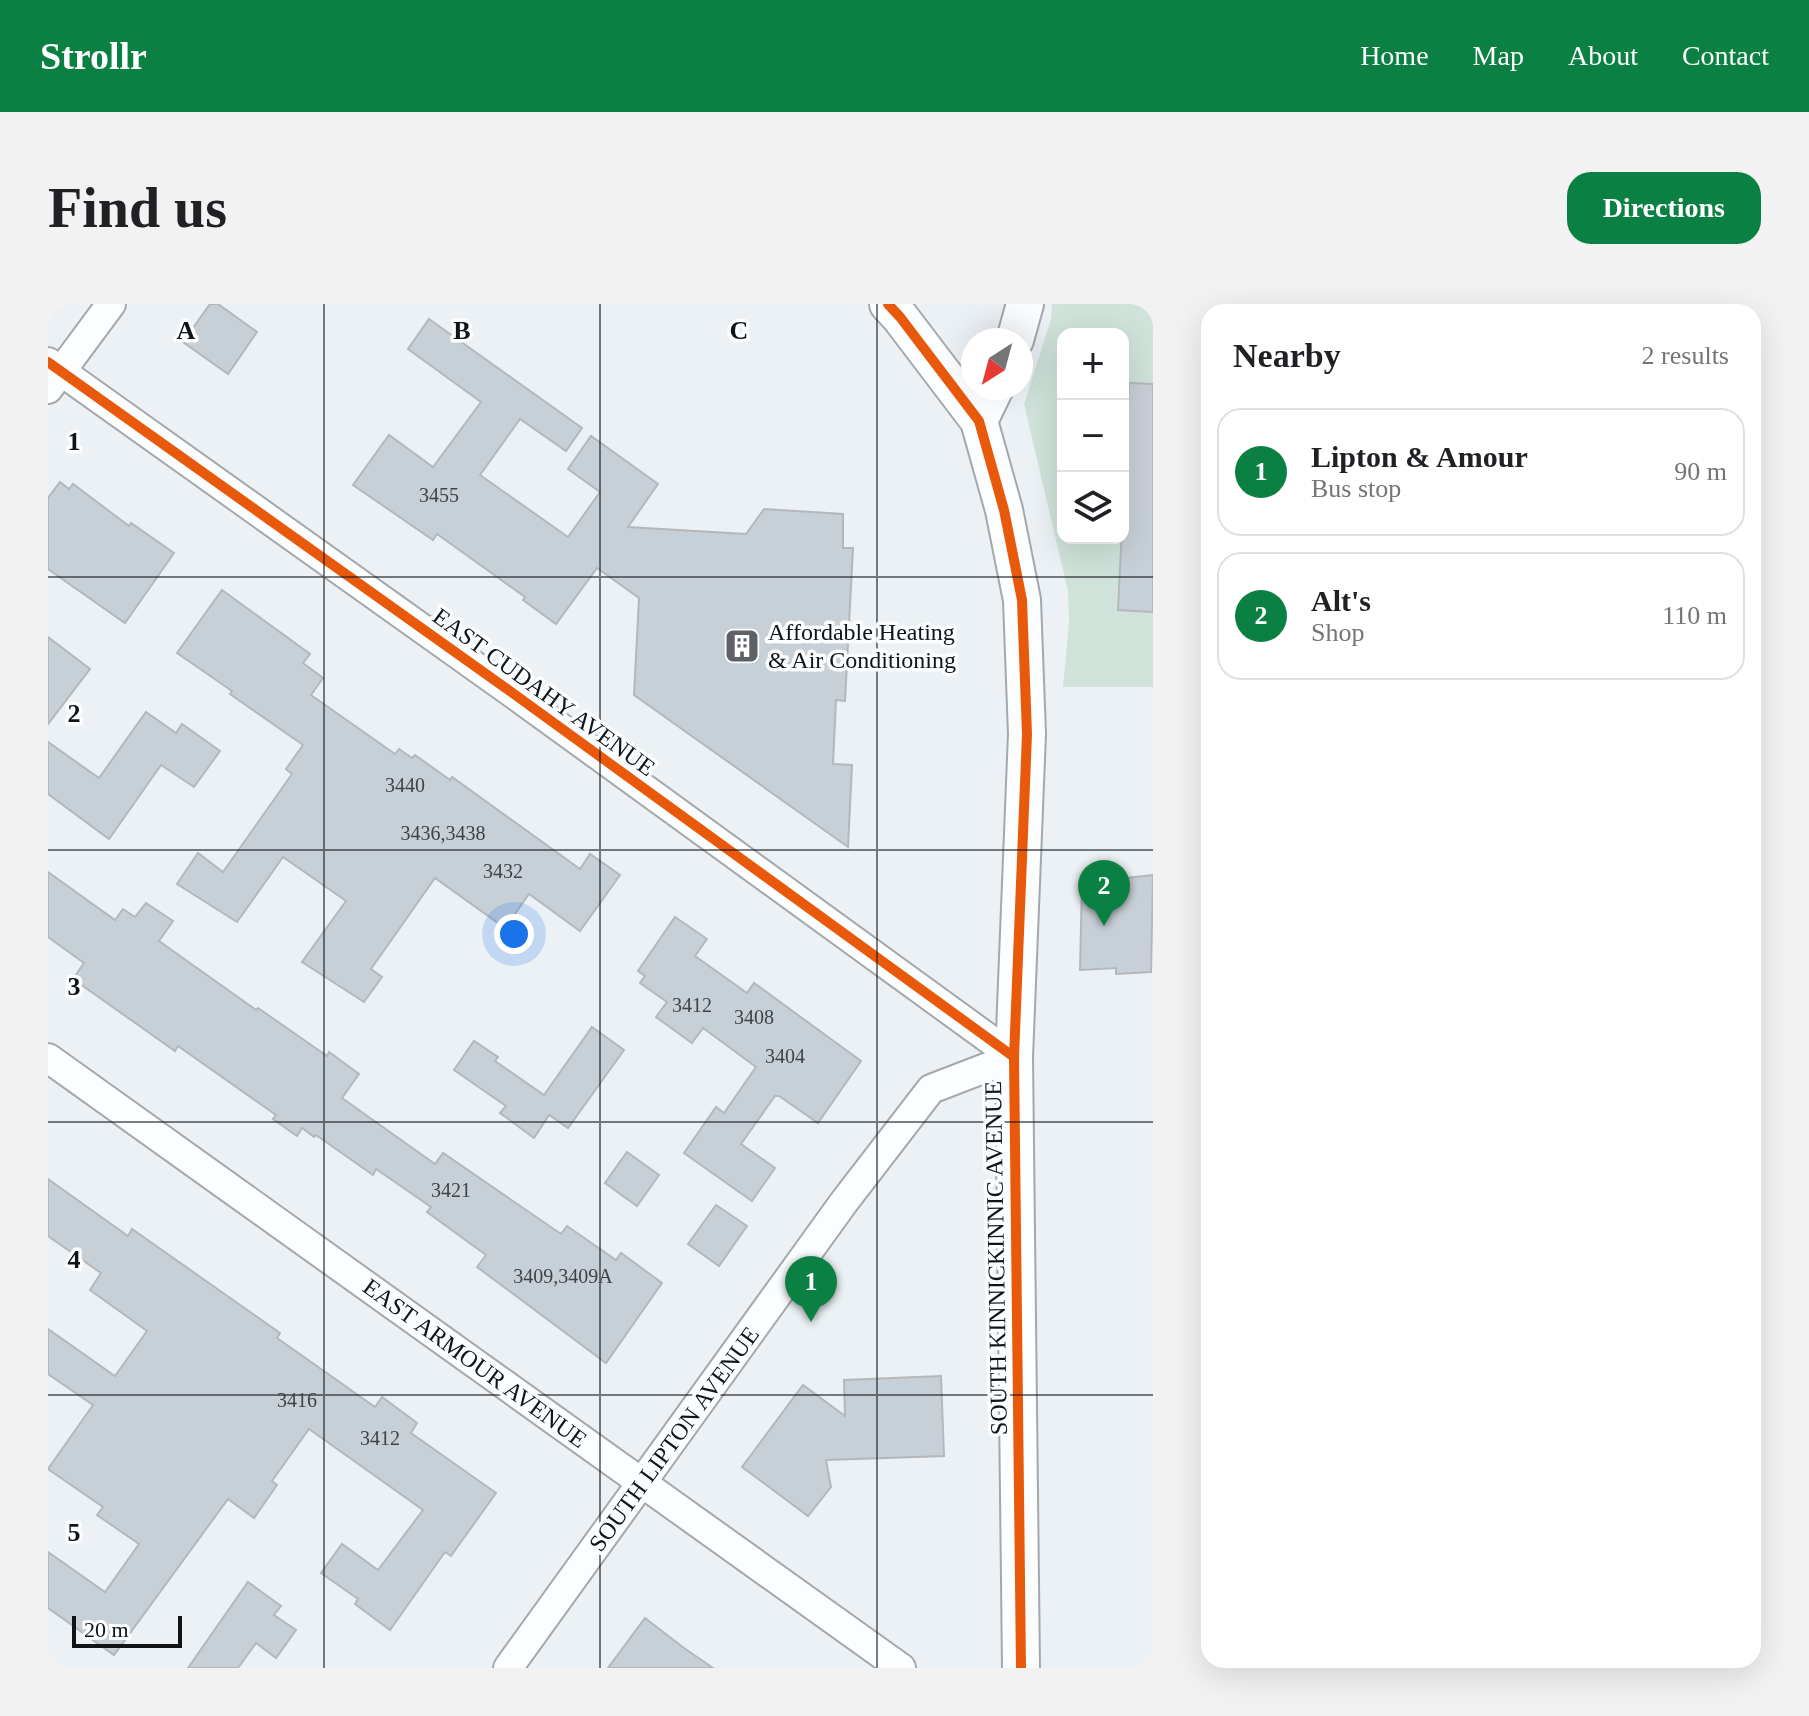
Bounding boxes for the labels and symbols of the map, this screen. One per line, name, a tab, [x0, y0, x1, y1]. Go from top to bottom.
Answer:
text: A	[177, 316, 196, 345]
text: B	[453, 316, 471, 345]
text: C	[730, 316, 748, 345]
north arrow	[961, 328, 1033, 400]
text: 1	[68, 427, 81, 456]
house number: 3455	[419, 484, 459, 506]
street label: EAST CUDAHY AVENUE	[428, 603, 660, 781]
place label: Affordable Heating & Air Conditioning	[768, 619, 956, 673]
building icon: Affordable Heating & Air Conditioning	[723, 627, 761, 665]
text: 2	[68, 699, 81, 728]
house number: 3440	[385, 774, 425, 796]
house number: 3436,3438	[401, 822, 486, 844]
house number: 3432	[483, 860, 523, 882]
pin: 2	[1078, 860, 1130, 926]
your location	[494, 914, 534, 954]
text: 3	[68, 972, 81, 1001]
house number: 3412	[672, 994, 712, 1016]
house number: 3408	[734, 1006, 774, 1028]
house number: 3404	[765, 1045, 805, 1067]
street label: SOUTH KINNICKINNIC AVENUE	[980, 1081, 1012, 1435]
house number: 3421	[431, 1179, 471, 1201]
text: 4	[68, 1245, 81, 1274]
pin: 1	[785, 1256, 837, 1322]
house number: 3409,3409A	[513, 1265, 613, 1287]
street label: EAST ARMOUR AVENUE	[358, 1273, 592, 1453]
street label: SOUTH LIPTON AVENUE	[584, 1322, 764, 1556]
house number: 3416	[277, 1389, 317, 1411]
house number: 3412	[360, 1427, 400, 1449]
text: 5	[68, 1518, 81, 1547]
scale bar	[72, 1612, 182, 1648]

